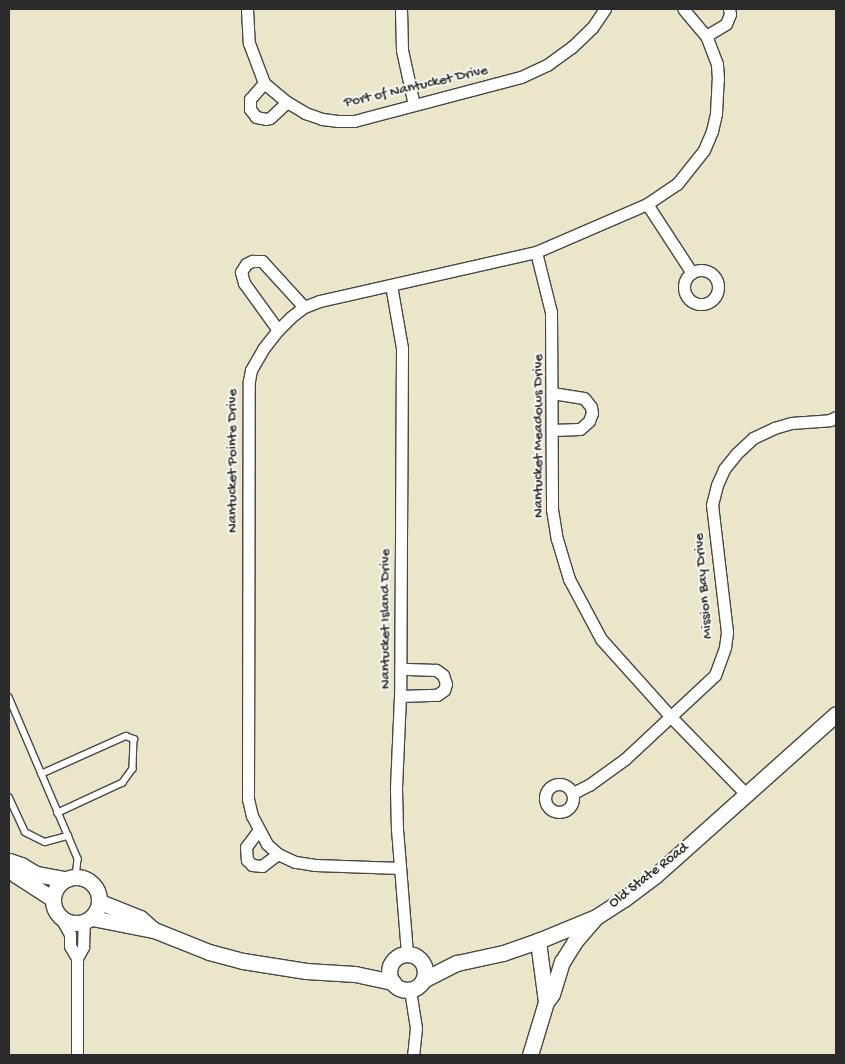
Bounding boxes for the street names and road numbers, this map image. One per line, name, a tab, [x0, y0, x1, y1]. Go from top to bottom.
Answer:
street label: Port of Nantucket Drive	[342, 62, 490, 112]
street label: Nantucket Meadows Drive	[530, 354, 548, 518]
street label: Nantucket Pointe Drive	[224, 389, 242, 533]
street label: Mission Bay Drive	[690, 532, 718, 640]
street label: Nantucket Island Drive	[377, 549, 395, 689]
street label: Old State Road	[606, 839, 692, 913]

